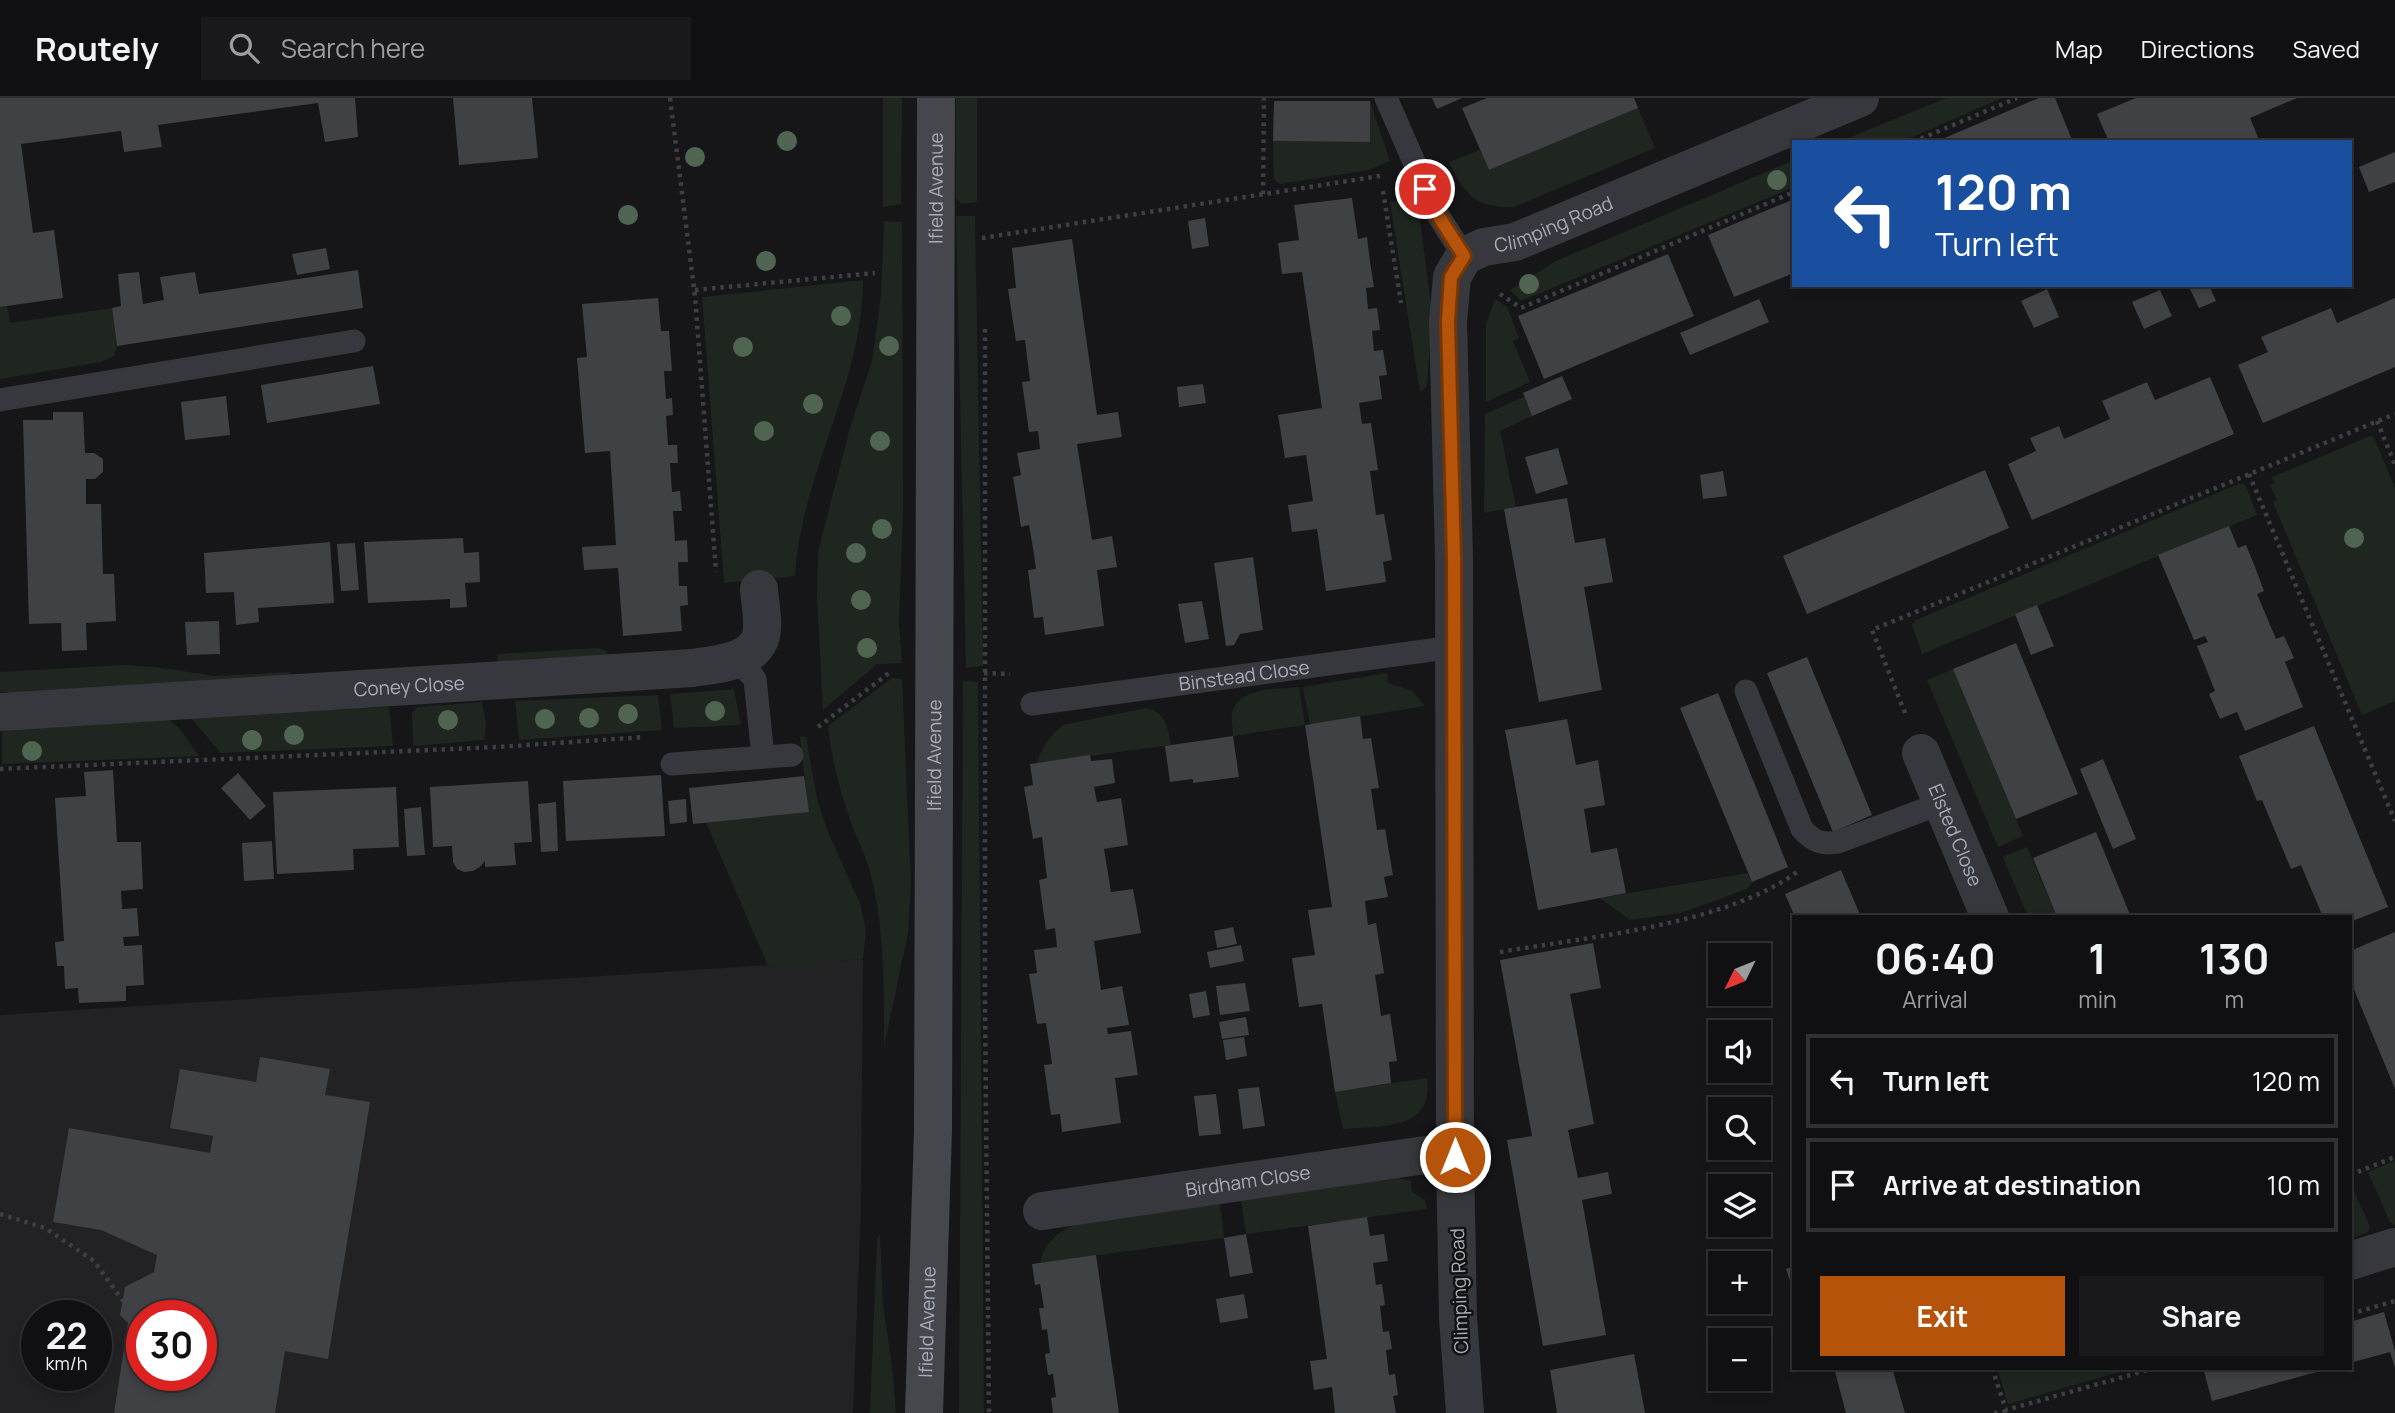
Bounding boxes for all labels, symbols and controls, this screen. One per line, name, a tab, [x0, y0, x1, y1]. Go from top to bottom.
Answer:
search box	[201, 17, 691, 80]
text: Routely	[35, 26, 159, 71]
icon: search	[225, 29, 263, 67]
text: Search here	[281, 30, 425, 66]
text: Map	[2055, 32, 2103, 65]
text: Directions	[2141, 32, 2254, 65]
text: Saved	[2292, 32, 2360, 65]
street label: Ifield Avenue	[923, 132, 949, 244]
text: 120 m	[1935, 158, 2072, 225]
pin	[1395, 159, 1455, 219]
icon: left	[1820, 168, 1911, 259]
icon: arrive	[1406, 170, 1444, 208]
street label: Climping Road	[1492, 190, 1617, 258]
text: Turn left	[1935, 222, 2059, 266]
street label: Binstead Close	[1177, 654, 1311, 697]
street label: Coney Close	[353, 669, 465, 702]
street label: Ifield Avenue	[921, 699, 947, 811]
street label: Elsted Close	[1922, 780, 1989, 890]
text: 06:40	[1874, 929, 1996, 987]
text: 1	[2088, 929, 2107, 987]
text: 130	[2199, 929, 2270, 987]
north arrow	[1708, 943, 1771, 1006]
map controls	[1708, 943, 1771, 1391]
text: Arrival	[1902, 983, 1968, 1015]
text: min	[2078, 983, 2117, 1015]
text: m	[2225, 983, 2244, 1015]
button: sound	[1708, 1020, 1771, 1083]
icon: left	[1824, 1062, 1862, 1100]
text: Turn left	[1883, 1063, 1990, 1099]
text: 120 m	[2252, 1063, 2320, 1099]
button: search	[1708, 1097, 1771, 1160]
position arrow	[1418, 1120, 1492, 1194]
street label: Birdham Close	[1184, 1159, 1312, 1203]
icon: arrive	[1824, 1166, 1862, 1204]
text: Arrive at destination	[1883, 1167, 2141, 1203]
text: 10 m	[2267, 1167, 2320, 1203]
button: layers	[1708, 1174, 1771, 1237]
street label: Climping Road	[1444, 1228, 1474, 1354]
button: +	[1708, 1251, 1771, 1314]
street label: Ifield Avenue	[912, 1266, 942, 1378]
button: Exit	[1820, 1276, 2065, 1356]
button: Share	[2079, 1276, 2324, 1356]
speed limit sign: 30	[126, 1300, 217, 1391]
text: 22	[46, 1312, 87, 1360]
button: −	[1708, 1328, 1771, 1391]
text: km/h	[46, 1351, 87, 1375]

